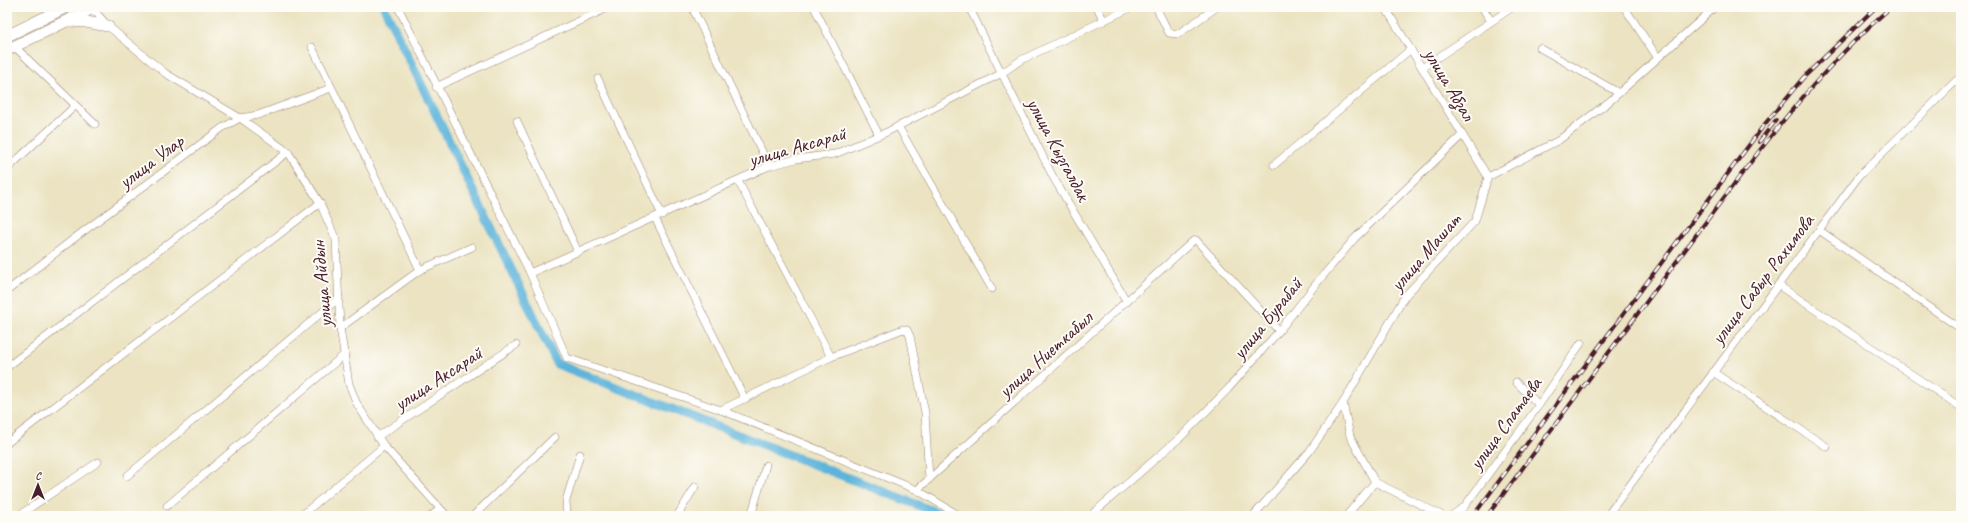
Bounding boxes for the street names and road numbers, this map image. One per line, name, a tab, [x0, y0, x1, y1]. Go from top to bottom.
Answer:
street label: улица Абзал	[1417, 43, 1482, 127]
street label: улица Кызгалдак	[1020, 93, 1097, 207]
street label: улица Аксарай	[745, 120, 850, 173]
street label: улица Улар	[113, 128, 190, 195]
street label: улица Машат	[1384, 207, 1467, 297]
street label: улица Сабыр Рахимова	[1705, 208, 1820, 350]
street label: улица Айдын	[305, 238, 338, 329]
street label: улица Бурабай	[1226, 271, 1309, 365]
street label: улица Ниеткабыл	[992, 304, 1099, 404]
street label: улица Аксарай	[389, 340, 488, 417]
street label: улица Спатаева	[1463, 371, 1548, 475]

